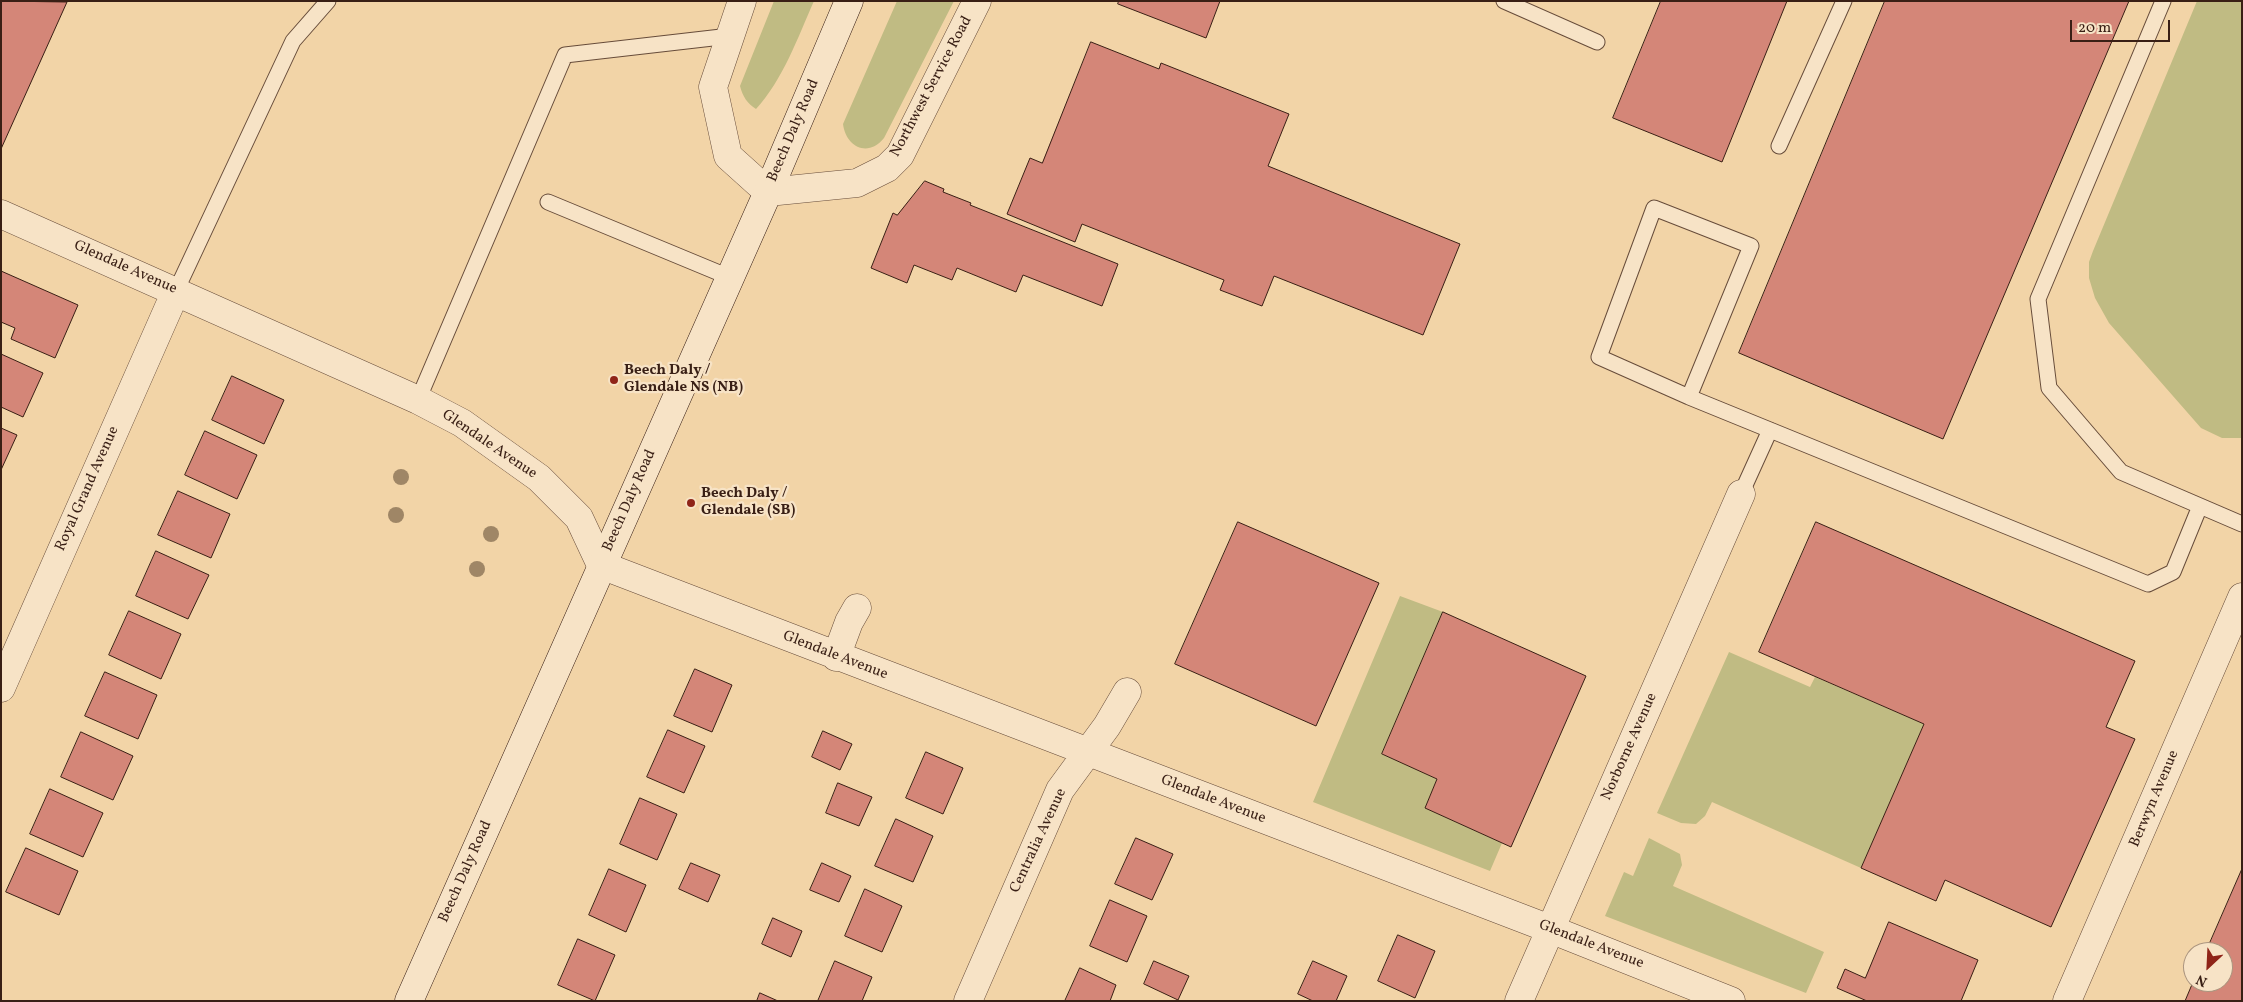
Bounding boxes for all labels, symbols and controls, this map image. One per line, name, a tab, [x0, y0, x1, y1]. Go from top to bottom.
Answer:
scale bar	[2073, 10, 2173, 42]
street label: Northwest Service Road	[887, 13, 977, 161]
text: 20 m	[2078, 18, 2111, 39]
street label: Beech Daly Road	[764, 77, 824, 185]
street label: Glendale Avenue	[71, 237, 179, 299]
place label: Beech Daly / Glendale NS (NB)	[624, 362, 743, 397]
marker: Beech Daly / Glendale NS (NB)	[608, 374, 620, 386]
street label: Glendale Avenue	[438, 406, 540, 484]
street label: Royal Grand Avenue	[52, 424, 124, 554]
street label: Beech Daly Road	[599, 447, 661, 555]
place label: Beech Daly / Glendale (SB)	[701, 485, 795, 520]
marker: Beech Daly / Glendale (SB)	[685, 497, 697, 509]
street label: Glendale Avenue	[780, 628, 890, 684]
street label: Norborne Avenue	[1598, 690, 1662, 804]
street label: Berwyn Avenue	[2126, 748, 2184, 850]
street label: Glendale Avenue	[1158, 772, 1268, 828]
street label: Centralia Avenue	[1007, 786, 1071, 896]
street label: Beech Daly Road	[435, 818, 497, 926]
street label: Glendale Avenue	[1536, 917, 1646, 973]
north arrow	[2183, 942, 2233, 992]
text: N	[2193, 969, 2211, 991]

